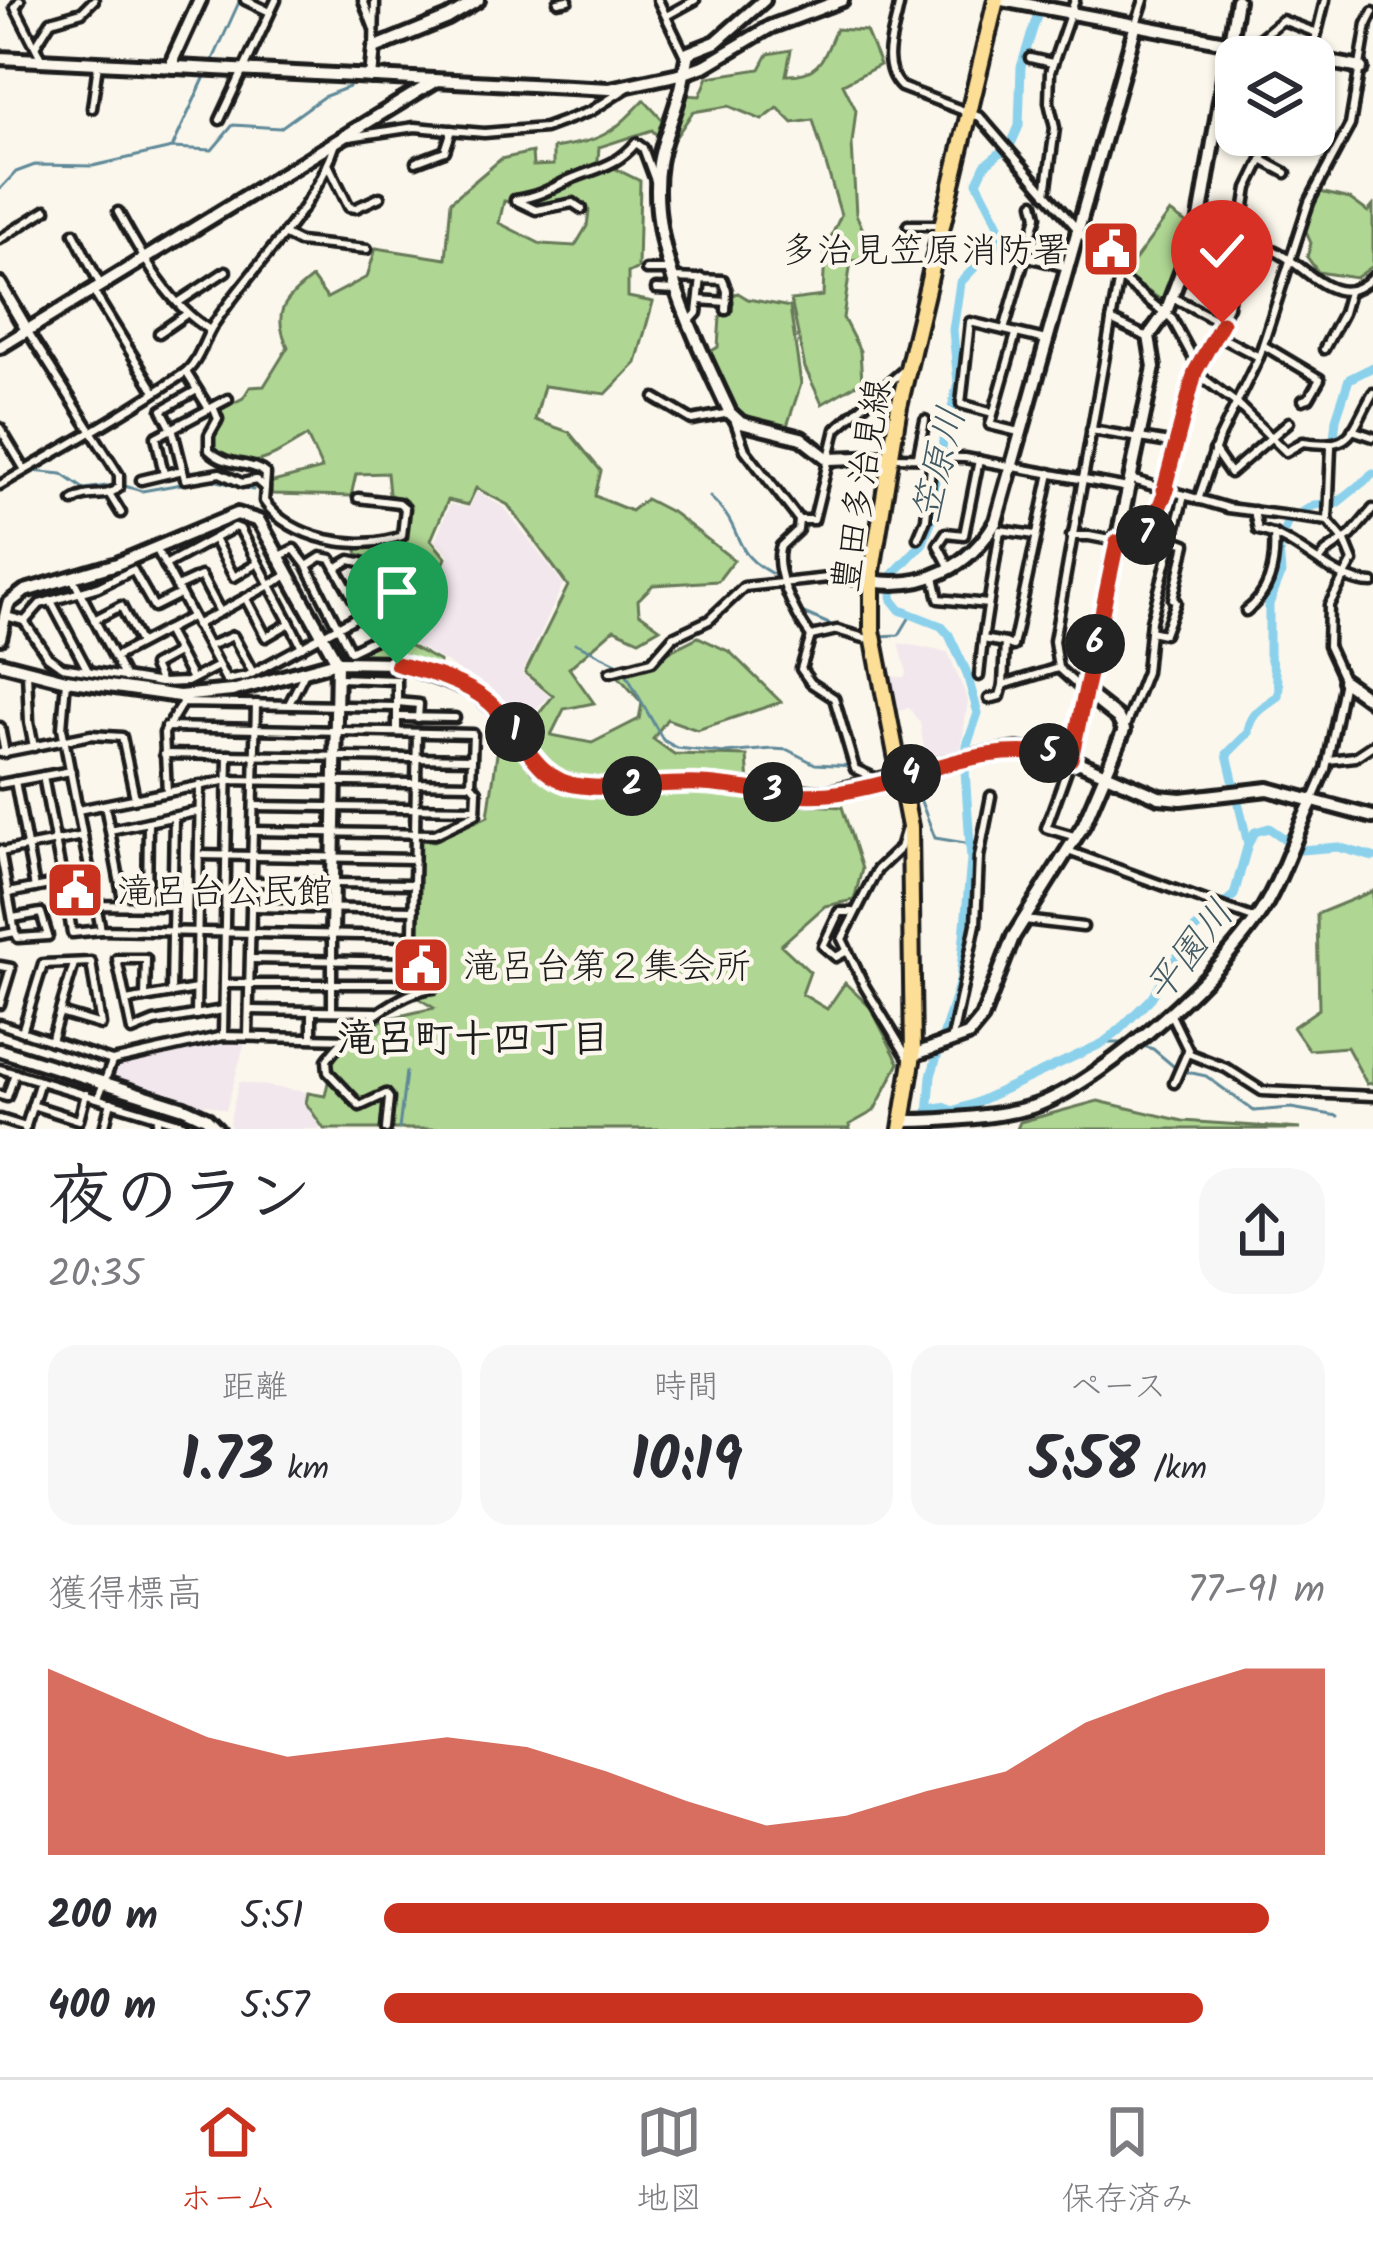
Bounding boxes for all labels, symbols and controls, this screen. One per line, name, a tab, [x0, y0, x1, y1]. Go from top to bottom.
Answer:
map controls	[1215, 36, 1335, 156]
button: layers	[1215, 36, 1335, 156]
pin	[1171, 200, 1273, 323]
public building icon: 多治見笠原消防署	[1080, 218, 1142, 280]
icon: check	[1189, 218, 1255, 284]
place label: 多治見笠原消防署	[781, 224, 1069, 281]
street label: 豊田多治見線	[818, 374, 909, 597]
water label: 笠原川	[897, 401, 985, 529]
pin: 7	[1116, 505, 1176, 565]
text: 7	[1138, 508, 1154, 561]
pin	[346, 541, 448, 664]
icon: arrive	[364, 559, 430, 625]
pin: 6	[1065, 614, 1125, 674]
text: 6	[1086, 617, 1104, 670]
pin: 1	[485, 702, 545, 762]
text: 1	[510, 705, 520, 758]
pin: 5	[1019, 723, 1079, 783]
text: 5	[1041, 726, 1057, 779]
pin: 4	[881, 744, 941, 804]
text: 4	[902, 747, 920, 800]
pin: 2	[602, 756, 662, 816]
text: 2	[622, 759, 642, 812]
pin: 3	[743, 762, 803, 822]
text: 3	[764, 765, 782, 818]
public building icon: 滝呂台公民館	[44, 859, 106, 921]
place label: 滝呂台公民館	[117, 865, 333, 922]
water label: 平園川	[1131, 887, 1252, 1018]
public building icon: 滝呂台第２集会所	[390, 934, 452, 996]
place label: 滝呂台第２集会所	[463, 940, 751, 997]
district label: 滝呂町十四丁目	[336, 1010, 610, 1072]
text: 夜のラン	[48, 1147, 312, 1252]
button: share	[1199, 1168, 1325, 1294]
text: 20:35	[48, 1245, 143, 1307]
text: 距離	[222, 1362, 288, 1415]
text: 時間	[653, 1362, 719, 1415]
text: ペース	[1070, 1362, 1167, 1415]
text: 1.73	[181, 1415, 274, 1511]
text: 10:19	[630, 1415, 743, 1511]
text: 5:58	[1029, 1415, 1140, 1511]
text: km	[274, 1444, 329, 1497]
text: /km	[1140, 1444, 1207, 1497]
text: 77–91 m	[1187, 1561, 1325, 1623]
text: 獲得標高	[48, 1565, 204, 1627]
text: 200 m	[48, 1887, 158, 1949]
text: 5:51	[240, 1887, 304, 1949]
text: 400 m	[48, 1977, 156, 2039]
text: 5:57	[240, 1977, 309, 2039]
tab: ホーム	[180, 2099, 277, 2227]
tab: 地図	[636, 2099, 702, 2227]
tab: 保存済み	[1061, 2099, 1193, 2227]

